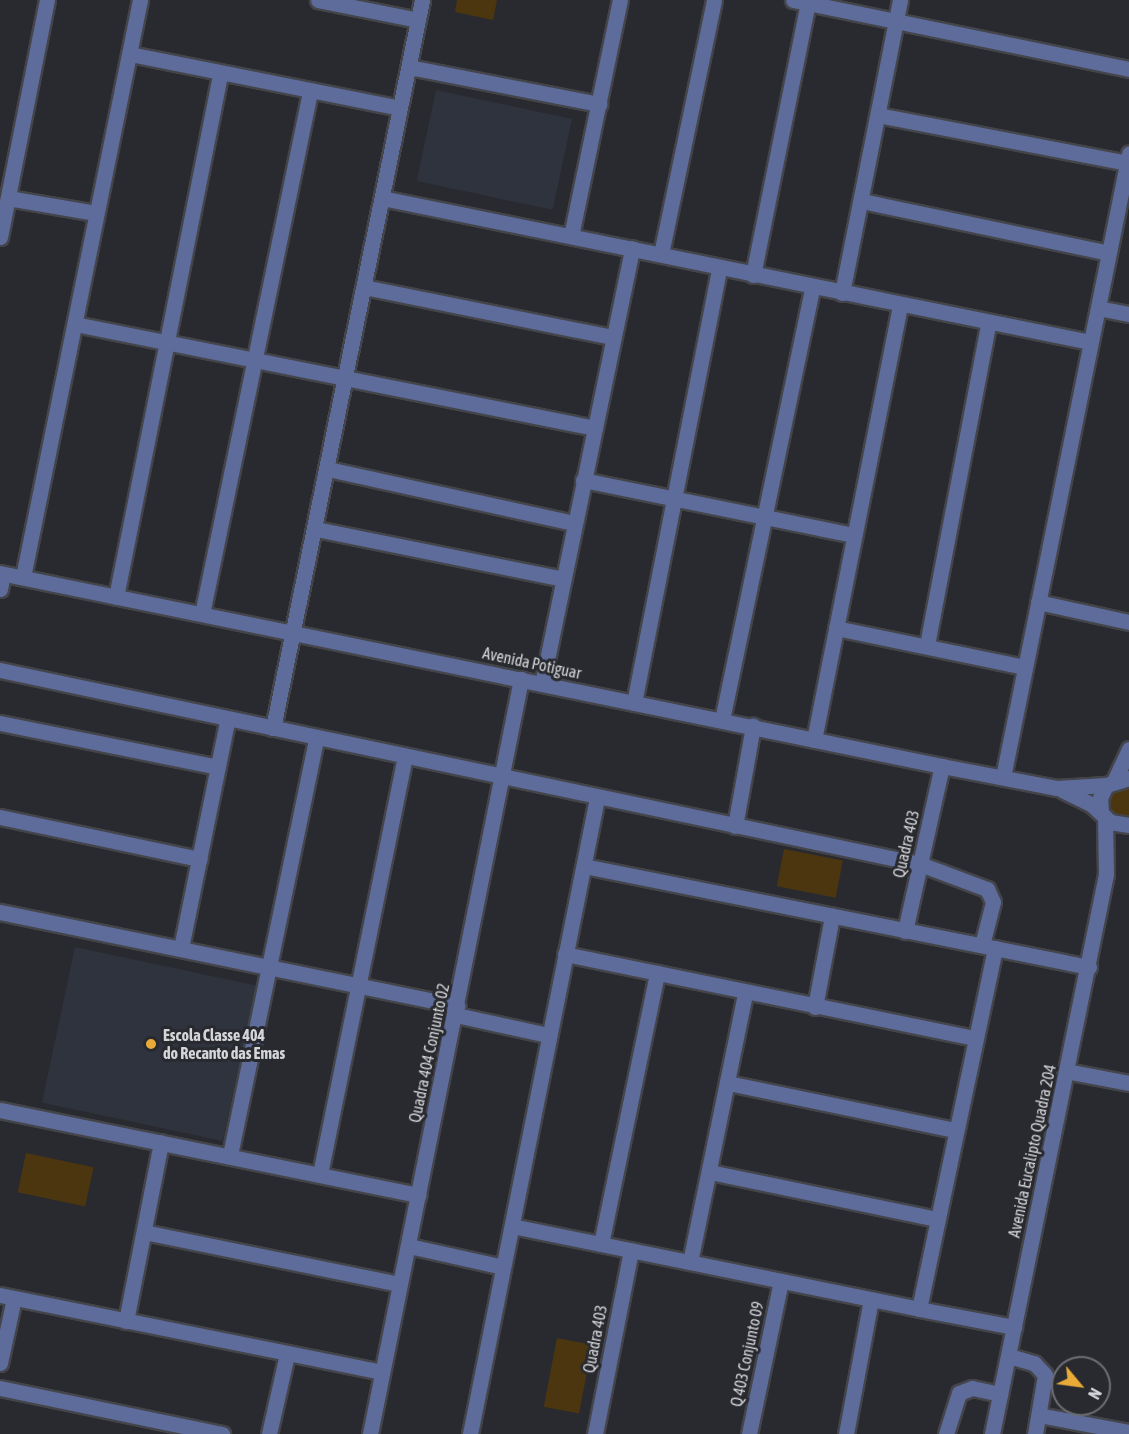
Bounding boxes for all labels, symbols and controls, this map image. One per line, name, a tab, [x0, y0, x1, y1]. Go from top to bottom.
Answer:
street label: Avenida Potiguar	[481, 643, 583, 683]
street label: Quadra 403	[889, 808, 923, 880]
street label: Quadra 404 Conjunto 02	[405, 982, 453, 1124]
place label: Escola Classe 404 do Recanto das Emas	[163, 1025, 285, 1063]
marker: Escola Classe 404 do Recanto das Emas	[144, 1037, 158, 1051]
street label: Avenida Eucalipto Quadra 204	[1004, 1063, 1060, 1239]
street label: Q 403 Conjunto 09	[726, 1300, 768, 1408]
street label: Quadra 403	[579, 1303, 611, 1375]
north arrow	[1051, 1356, 1111, 1416]
text: N	[1085, 1385, 1105, 1402]

